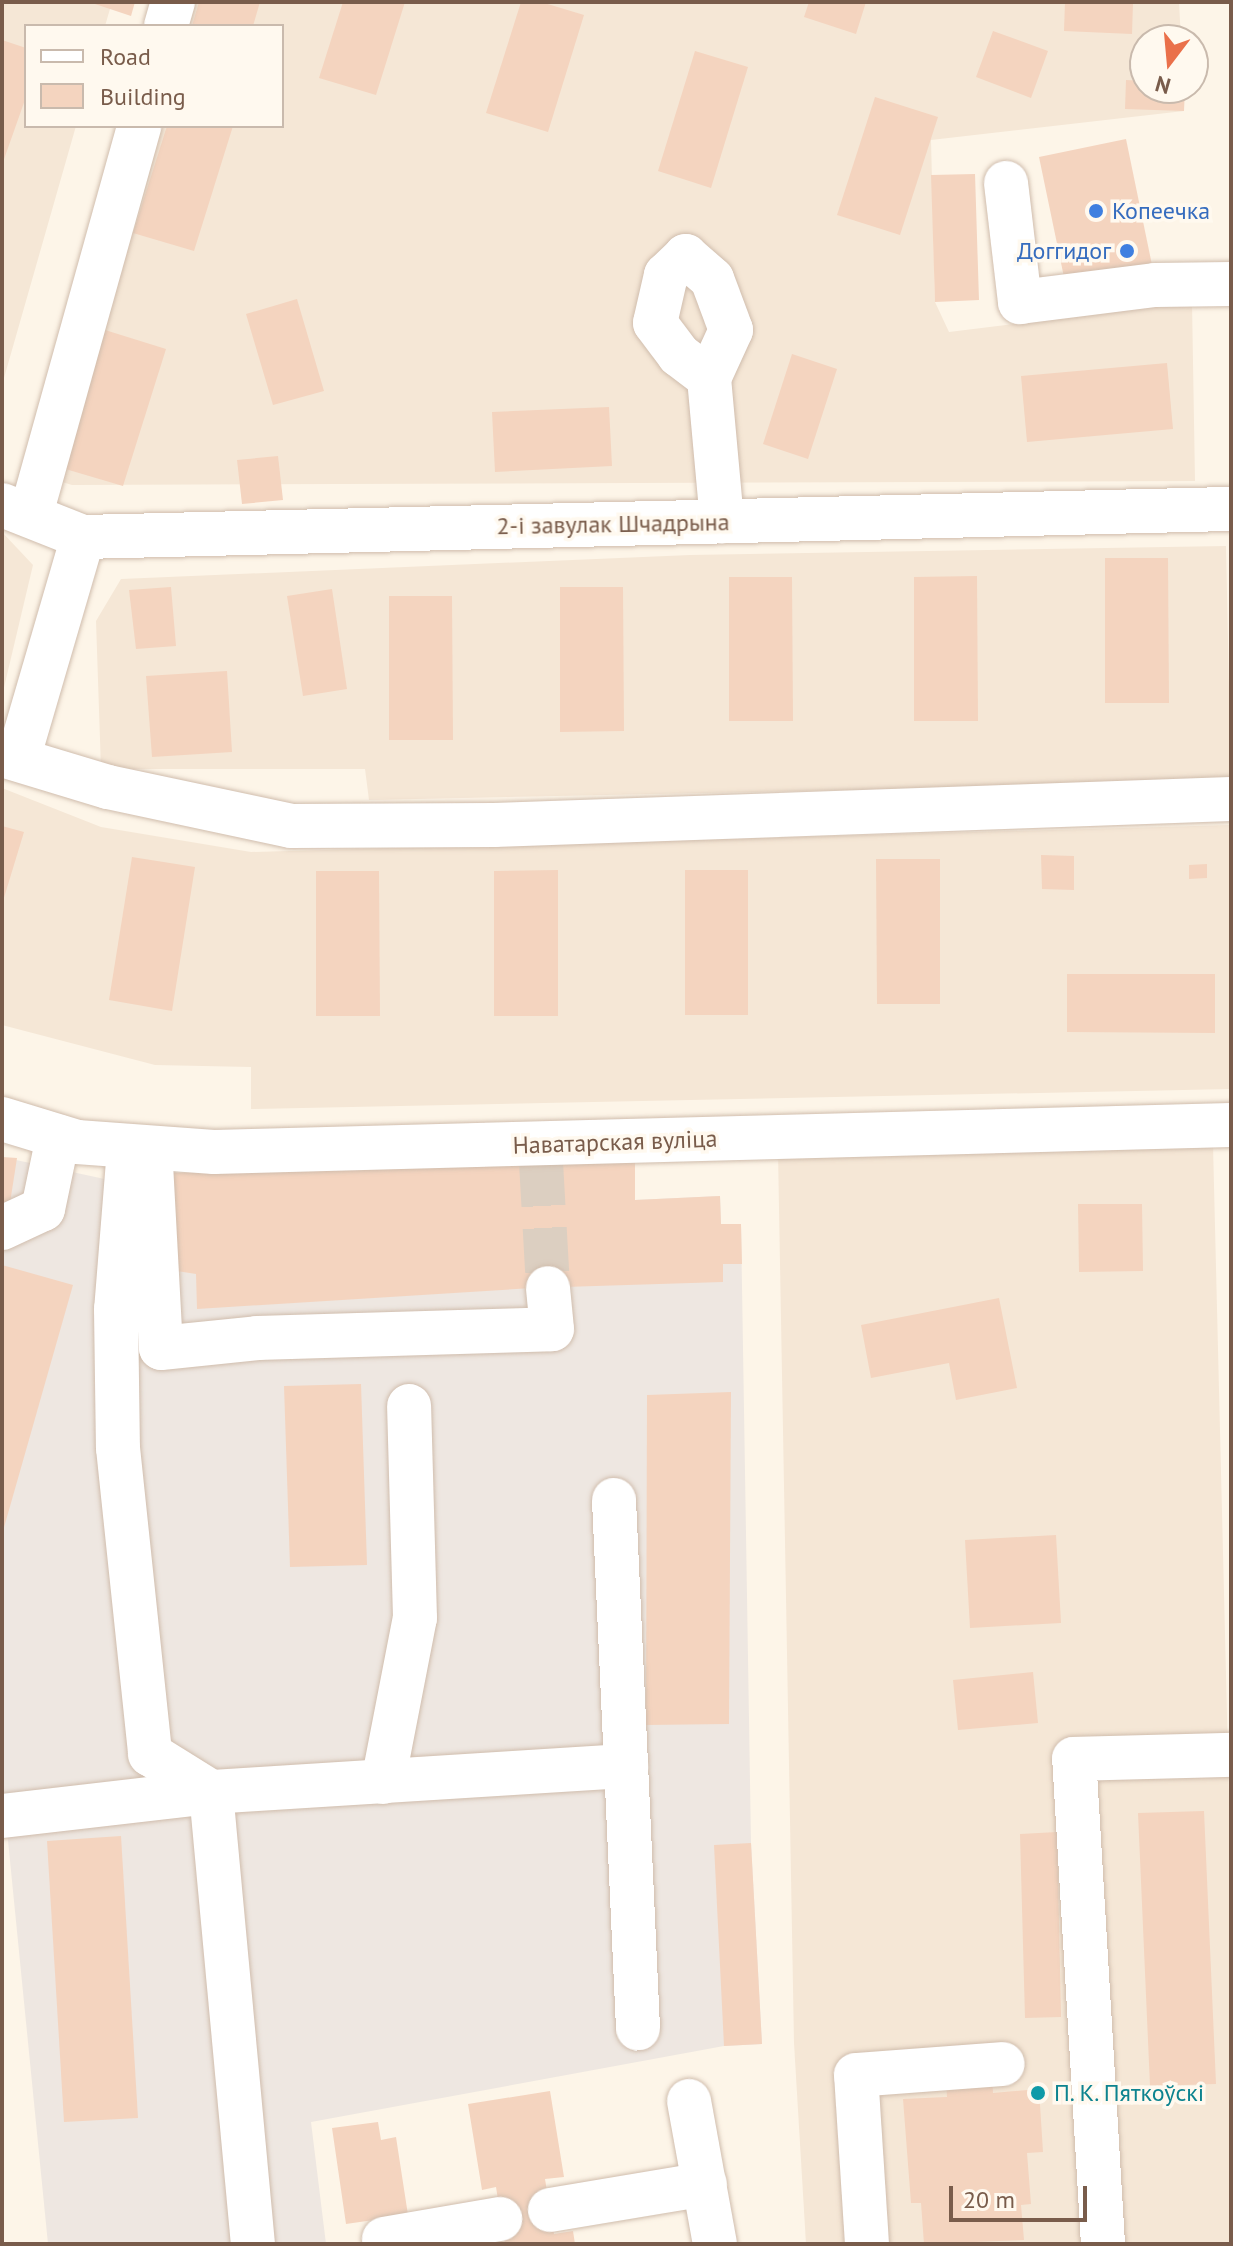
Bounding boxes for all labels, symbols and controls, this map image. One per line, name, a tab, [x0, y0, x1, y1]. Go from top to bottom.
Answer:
legend	[24, 24, 284, 128]
north arrow	[1129, 24, 1209, 104]
text: Road	[100, 41, 151, 72]
text: N	[1152, 70, 1174, 101]
text: Building	[100, 81, 186, 112]
place label: Копеечка	[1112, 197, 1210, 225]
marker: Копеечка	[1087, 202, 1105, 220]
place label: Доггидог	[1017, 237, 1111, 265]
marker: Доггидог	[1118, 242, 1136, 260]
street label: 2-і завулак Шчадрына	[496, 508, 730, 540]
street label: Наватарская вуліца	[512, 1124, 718, 1160]
place label: П. К. Пяткоўскі	[1054, 2079, 1208, 2107]
marker: П. К. Пяткоўскі	[1029, 2084, 1047, 2102]
scale bar	[953, 2170, 1091, 2220]
text: 20 m	[963, 2184, 1015, 2215]

